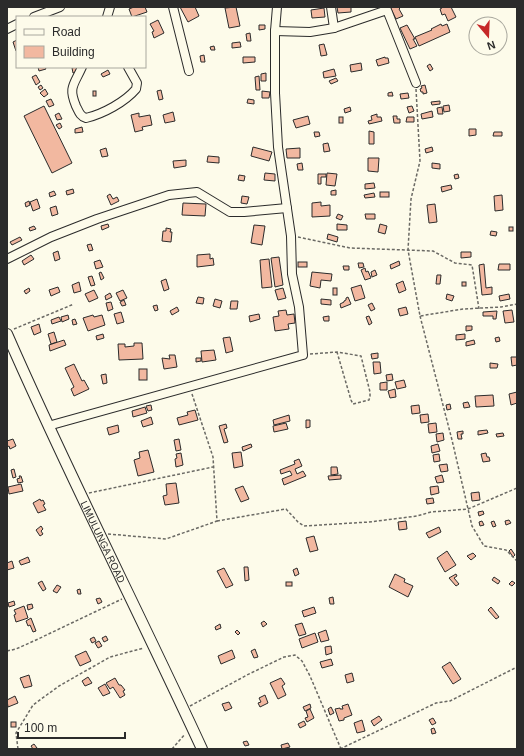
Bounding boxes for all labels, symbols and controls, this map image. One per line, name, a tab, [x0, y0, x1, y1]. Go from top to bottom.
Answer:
legend	[16, 16, 146, 68]
north arrow	[468, 16, 508, 56]
text: Road	[52, 25, 81, 39]
text: N	[485, 38, 497, 52]
text: Building	[52, 45, 95, 59]
street label: LIMULUNGA ROAD	[79, 499, 128, 584]
scale bar	[18, 714, 125, 740]
text: 100 m	[24, 721, 57, 735]

